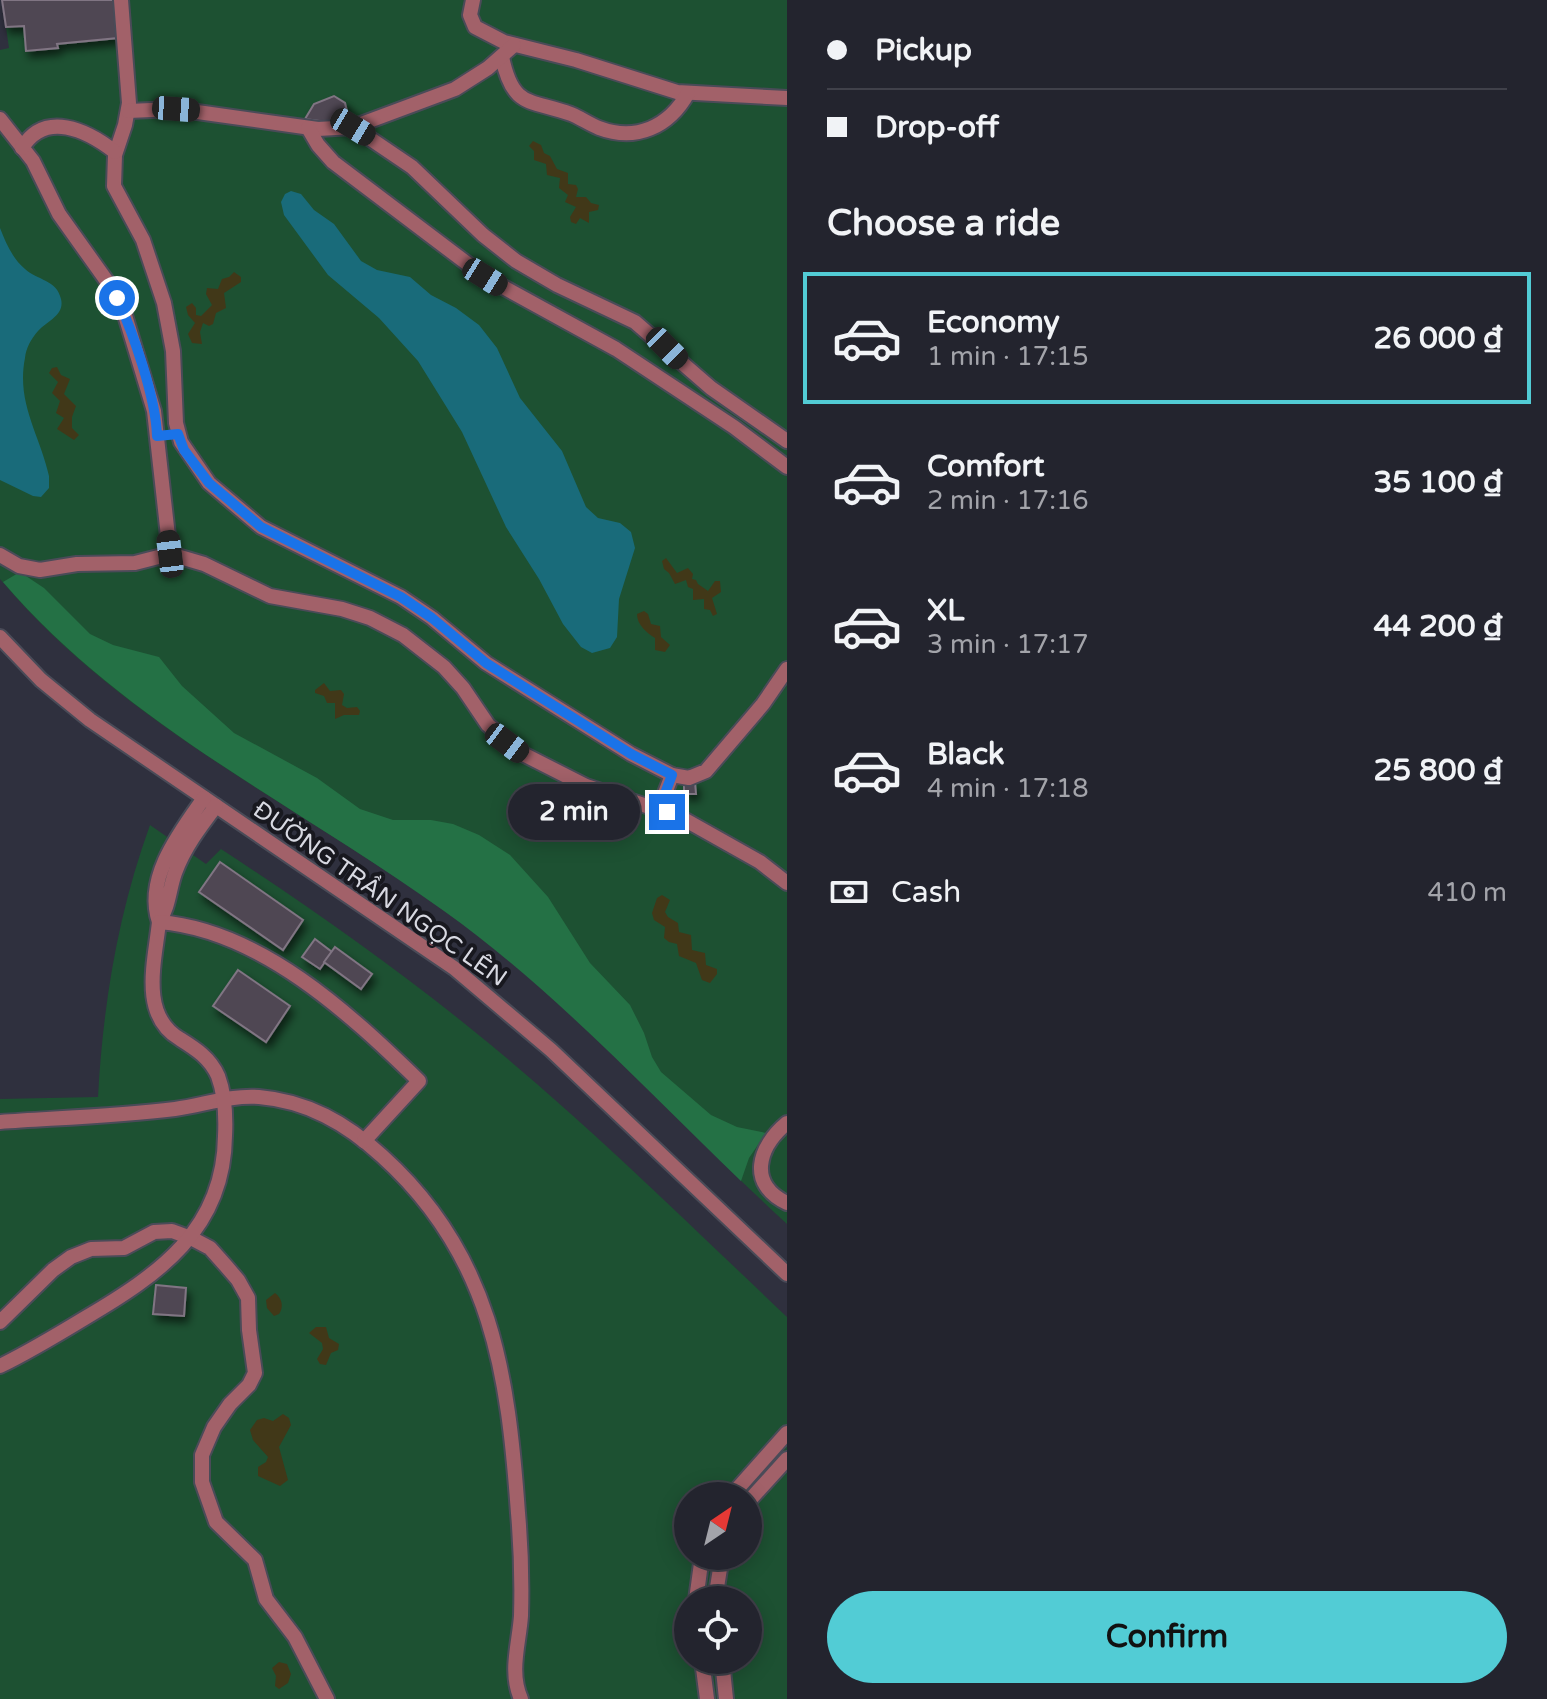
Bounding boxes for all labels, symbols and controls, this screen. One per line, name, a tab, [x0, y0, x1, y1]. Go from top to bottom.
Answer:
text: Pickup	[875, 32, 972, 69]
car	[151, 95, 201, 123]
car	[326, 104, 380, 150]
text: Drop-off	[875, 109, 999, 146]
text: Choose a ride	[827, 202, 1060, 245]
car	[458, 254, 512, 300]
route start	[99, 280, 135, 316]
icon: car	[831, 302, 903, 374]
text: Economy	[927, 304, 1060, 341]
text: 26 000 ₫	[1373, 320, 1503, 357]
car	[642, 323, 692, 373]
text: 1 min · 17:15	[927, 341, 1089, 372]
icon: car	[831, 446, 903, 518]
text: Comfort	[927, 448, 1045, 485]
text: 35 100 ₫	[1373, 464, 1503, 501]
text: 2 min · 17:16	[927, 485, 1089, 516]
car	[155, 529, 185, 579]
icon: car	[831, 590, 903, 662]
text: XL	[927, 592, 964, 629]
text: 44 200 ₫	[1373, 608, 1503, 645]
text: 3 min · 17:17	[927, 629, 1089, 660]
car	[481, 719, 533, 767]
icon: car	[831, 734, 903, 806]
text: Black	[927, 736, 1004, 773]
text: 25 800 ₫	[1373, 752, 1503, 789]
text: 4 min · 17:18	[927, 773, 1089, 804]
callout: 2 min	[507, 784, 639, 840]
street label: ĐƯỜNG TRẦN NGỌC LÊN	[248, 794, 514, 993]
route end	[649, 794, 685, 830]
text: 2 min	[539, 796, 609, 827]
icon: cash	[827, 870, 871, 914]
text: Cash	[891, 874, 961, 911]
text: 410 m	[1427, 877, 1507, 908]
north arrow	[674, 1482, 762, 1570]
map controls	[674, 1482, 762, 1674]
button: locate	[674, 1586, 762, 1674]
button: Confirm	[827, 1591, 1507, 1683]

